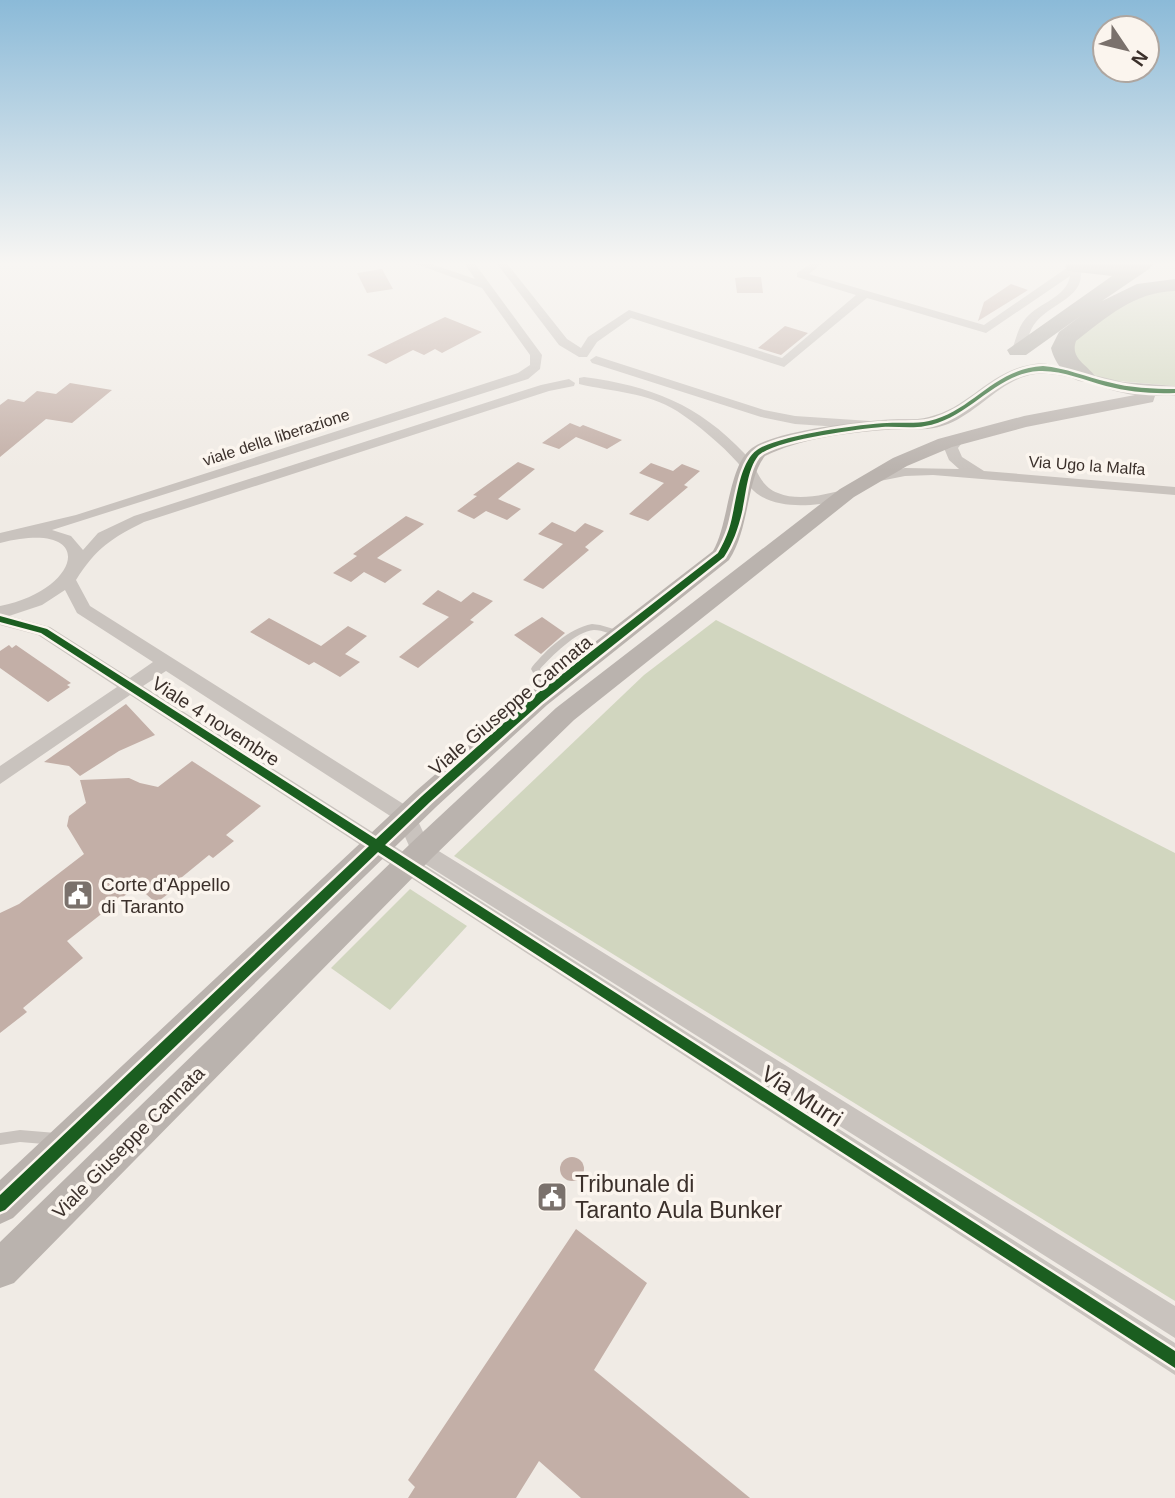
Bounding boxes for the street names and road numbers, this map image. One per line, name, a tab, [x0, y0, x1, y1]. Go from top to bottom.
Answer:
street label: viale della liberazione	[201, 406, 352, 469]
street label: Via Ugo la Malfa	[1028, 453, 1146, 478]
street label: Viale Giuseppe Cannata	[425, 631, 596, 780]
street label: Viale 4 novembre	[148, 672, 283, 770]
street label: Via Murri	[757, 1060, 847, 1132]
street label: Viale Giuseppe Cannata	[48, 1062, 209, 1222]

